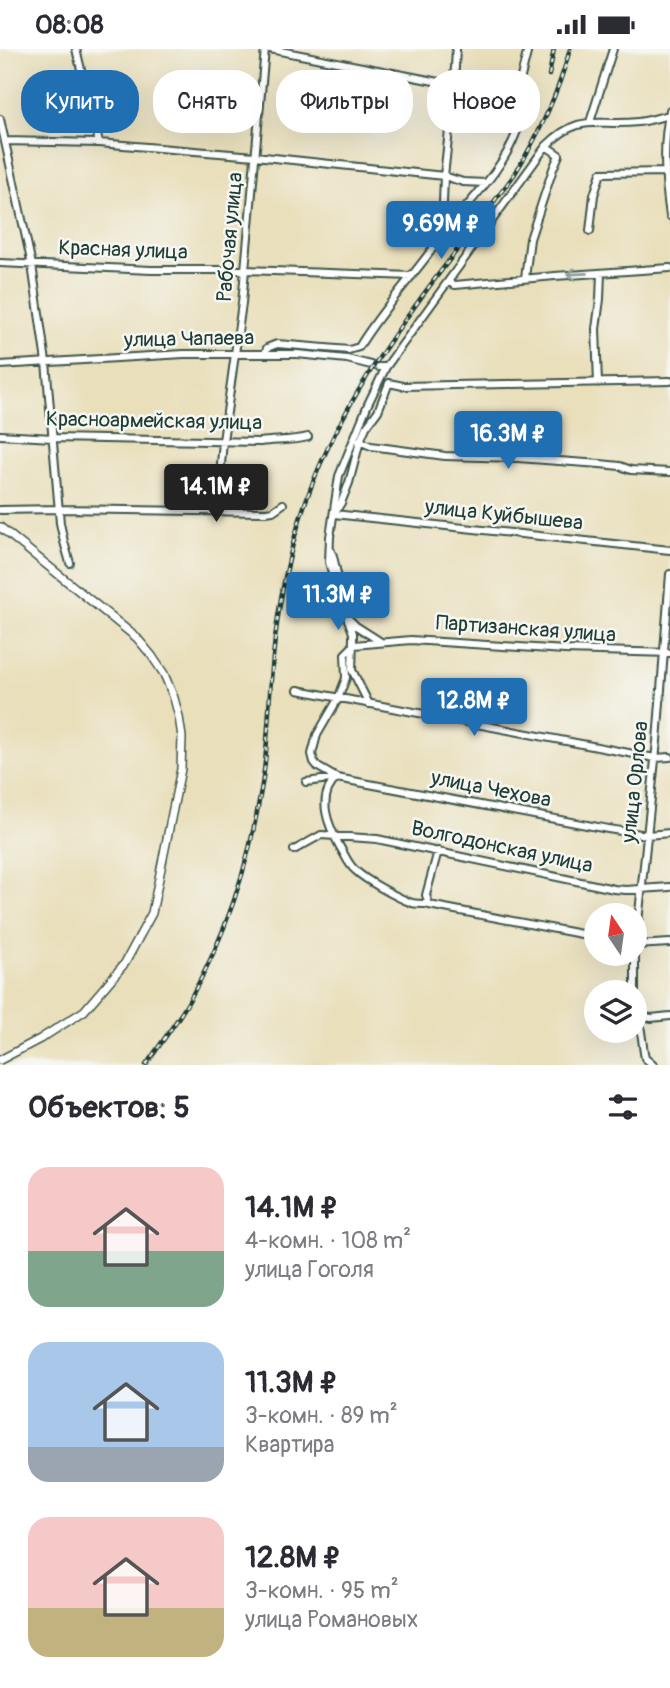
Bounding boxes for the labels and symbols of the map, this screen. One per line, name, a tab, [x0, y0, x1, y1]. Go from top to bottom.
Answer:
street label: Рабочая улица	[211, 171, 249, 303]
pin: 9.69M ₽	[376, 201, 506, 261]
street label: Красная улица	[58, 234, 188, 266]
one-way arrow	[566, 268, 589, 281]
street label: улица Чапаева	[123, 324, 254, 354]
street label: Красноармейская улица	[46, 406, 262, 436]
pin: 16.3M ₽	[443, 411, 573, 471]
pin: 14.1M ₽	[151, 465, 281, 524]
street label: улица Куйбышева	[423, 493, 584, 537]
pin: 11.3M ₽	[273, 573, 403, 632]
street label: Партизанская улица	[435, 609, 617, 649]
pin: 12.8M ₽	[409, 679, 539, 738]
street label: улица Орлова	[615, 720, 655, 845]
street label: улица Чехова	[428, 764, 553, 814]
street label: Волгодонская улица	[409, 815, 595, 879]
north arrow	[584, 903, 648, 966]

